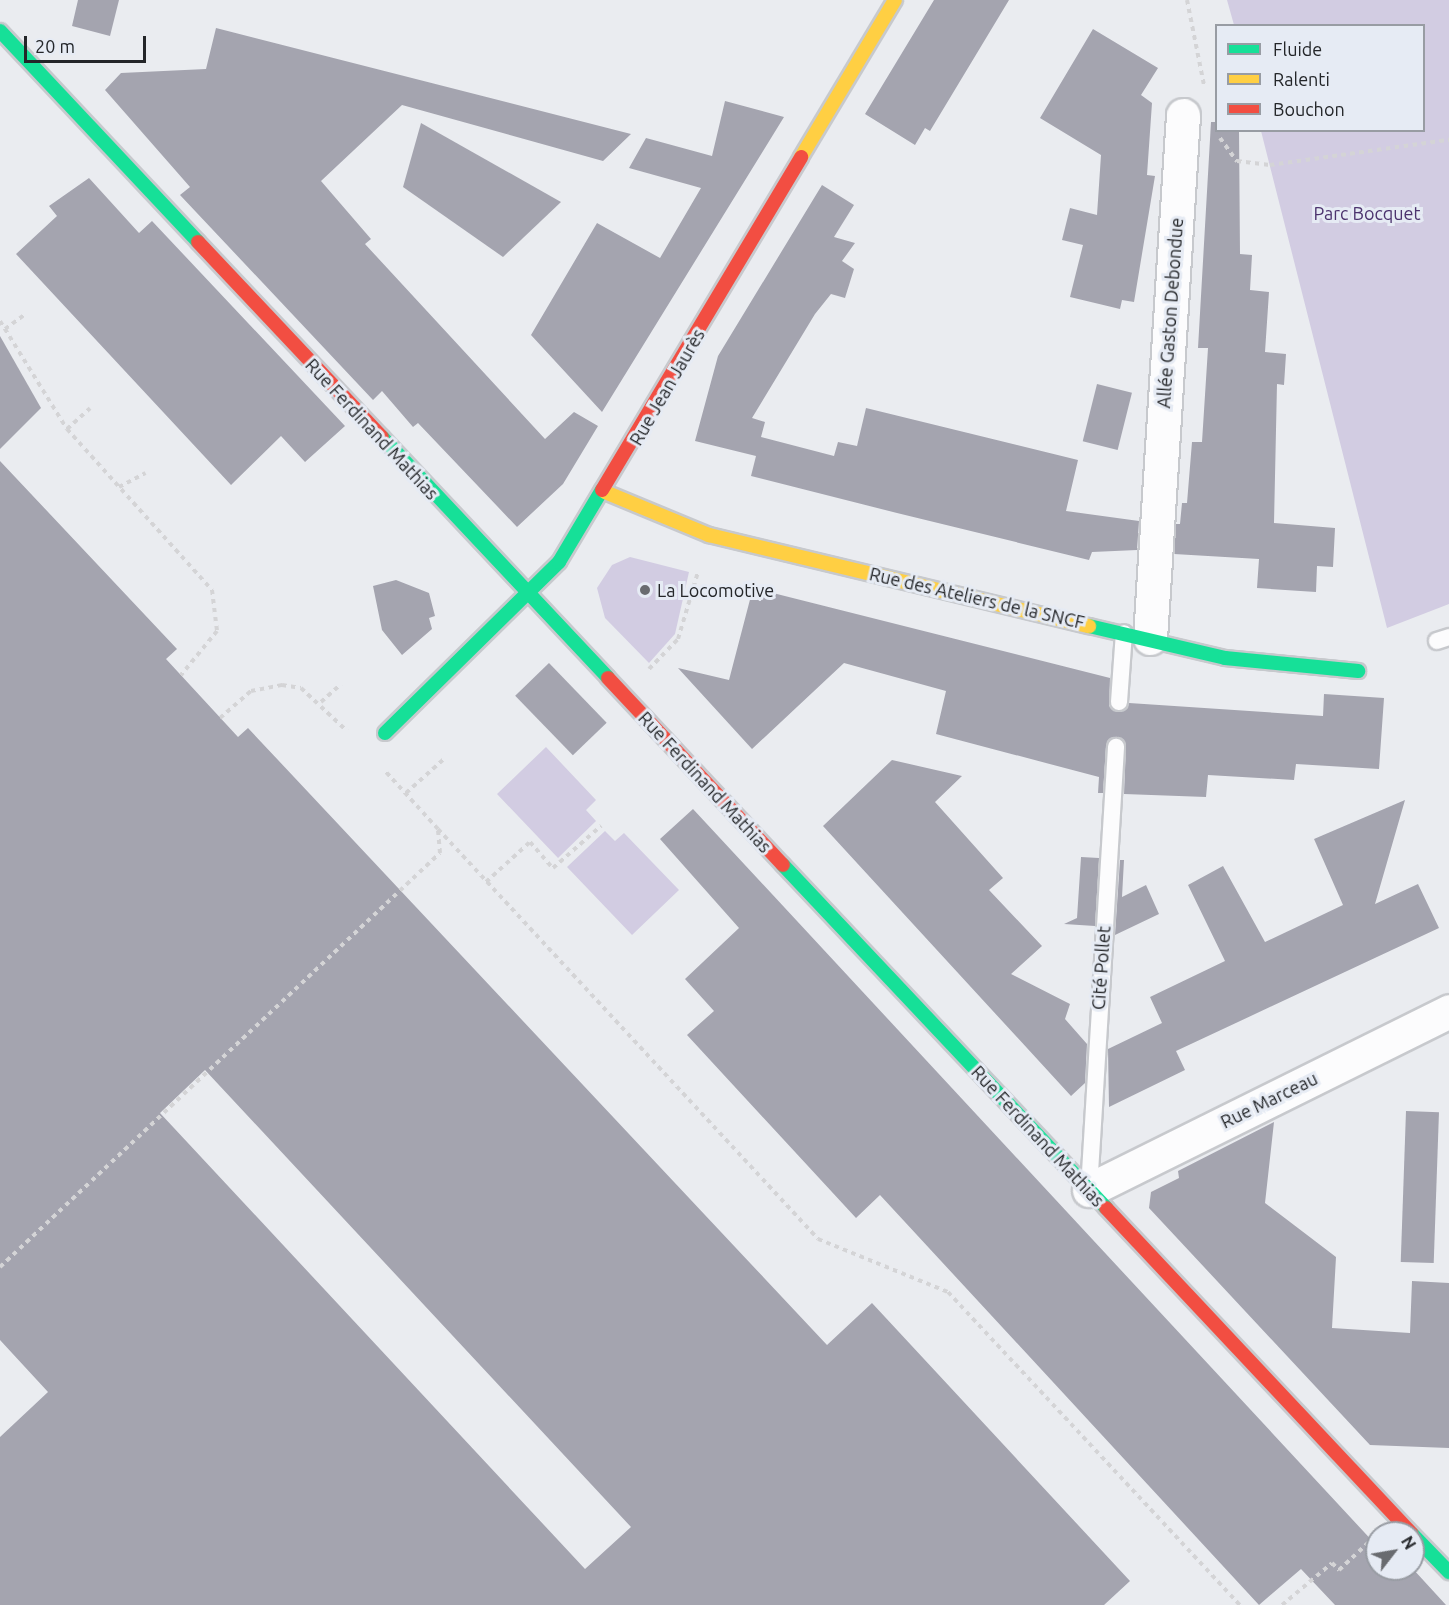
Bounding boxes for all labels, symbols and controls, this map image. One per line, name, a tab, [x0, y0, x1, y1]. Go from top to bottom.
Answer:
scale bar	[27, 24, 148, 62]
legend	[1215, 24, 1425, 132]
text: 20 m	[35, 36, 75, 56]
text: Fluide	[1273, 39, 1322, 59]
text: Ralenti	[1273, 69, 1330, 89]
text: Bouchon	[1273, 99, 1345, 119]
park label: Parc Bocquet	[1313, 202, 1421, 224]
street label: Allée Gaston Debondue	[1153, 217, 1187, 409]
street label: Rue Jean Jaurès	[625, 325, 709, 449]
street label: Rue Ferdinand Mathias	[301, 354, 443, 504]
street label: Rue des Ateliers de la SNCF	[867, 563, 1087, 633]
place label: La Locomotive	[657, 579, 774, 601]
marker: La Locomotive	[638, 583, 652, 597]
street label: Rue Ferdinand Mathias	[634, 707, 776, 857]
street label: Cité Pollet	[1087, 925, 1115, 1011]
street label: Rue Ferdinand Mathias	[967, 1061, 1109, 1211]
street label: Rue Marceau	[1217, 1067, 1321, 1133]
north arrow	[1365, 1521, 1425, 1581]
text: N	[1398, 1533, 1420, 1553]

